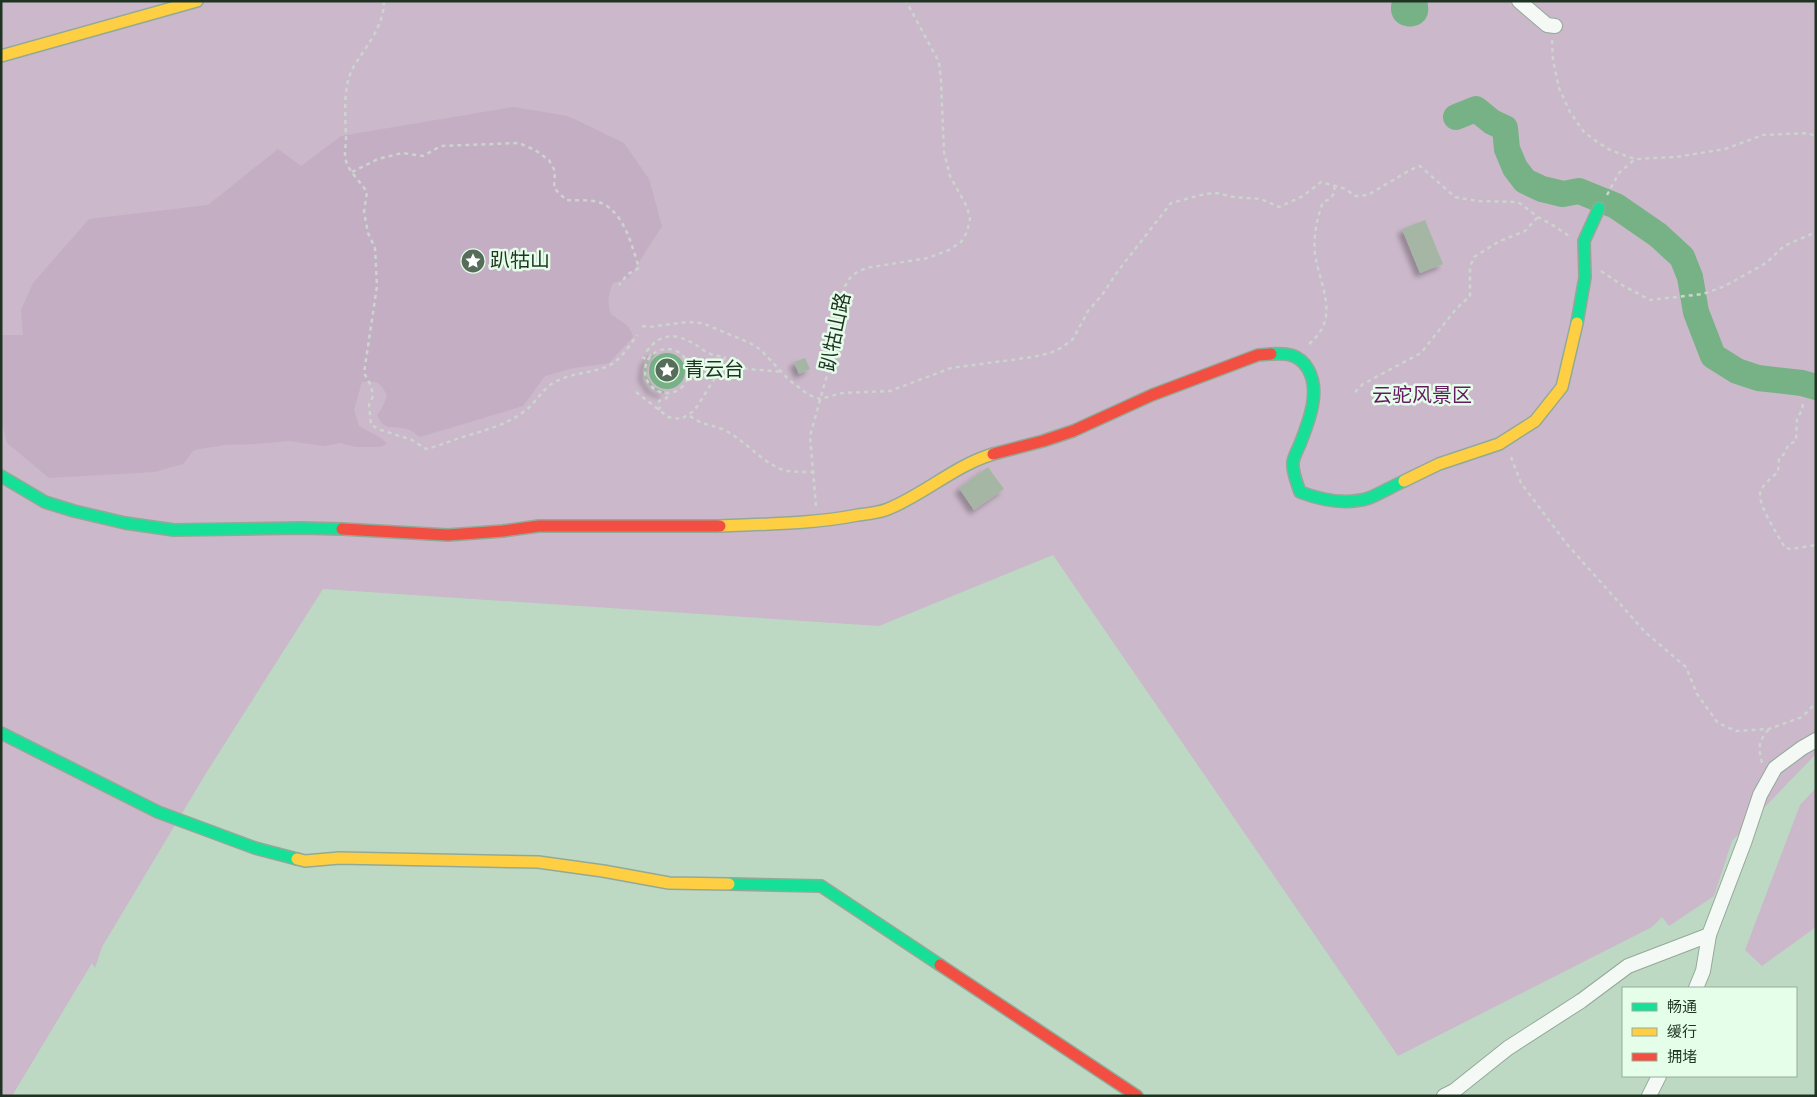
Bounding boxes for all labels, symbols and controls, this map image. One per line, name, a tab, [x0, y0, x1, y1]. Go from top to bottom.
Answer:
place icon: 趴牯山	[460, 248, 486, 274]
place label: 趴牯山	[490, 250, 550, 271]
street label: 趴牯山路	[817, 291, 854, 373]
place icon: 青云台	[654, 357, 680, 383]
place label: 青云台	[684, 359, 744, 380]
park label: 云驼风景区	[1372, 384, 1472, 406]
legend	[1622, 987, 1797, 1077]
text: 畅通	[1667, 999, 1697, 1015]
text: 缓行	[1667, 1024, 1697, 1040]
text: 拥堵	[1667, 1049, 1697, 1065]

